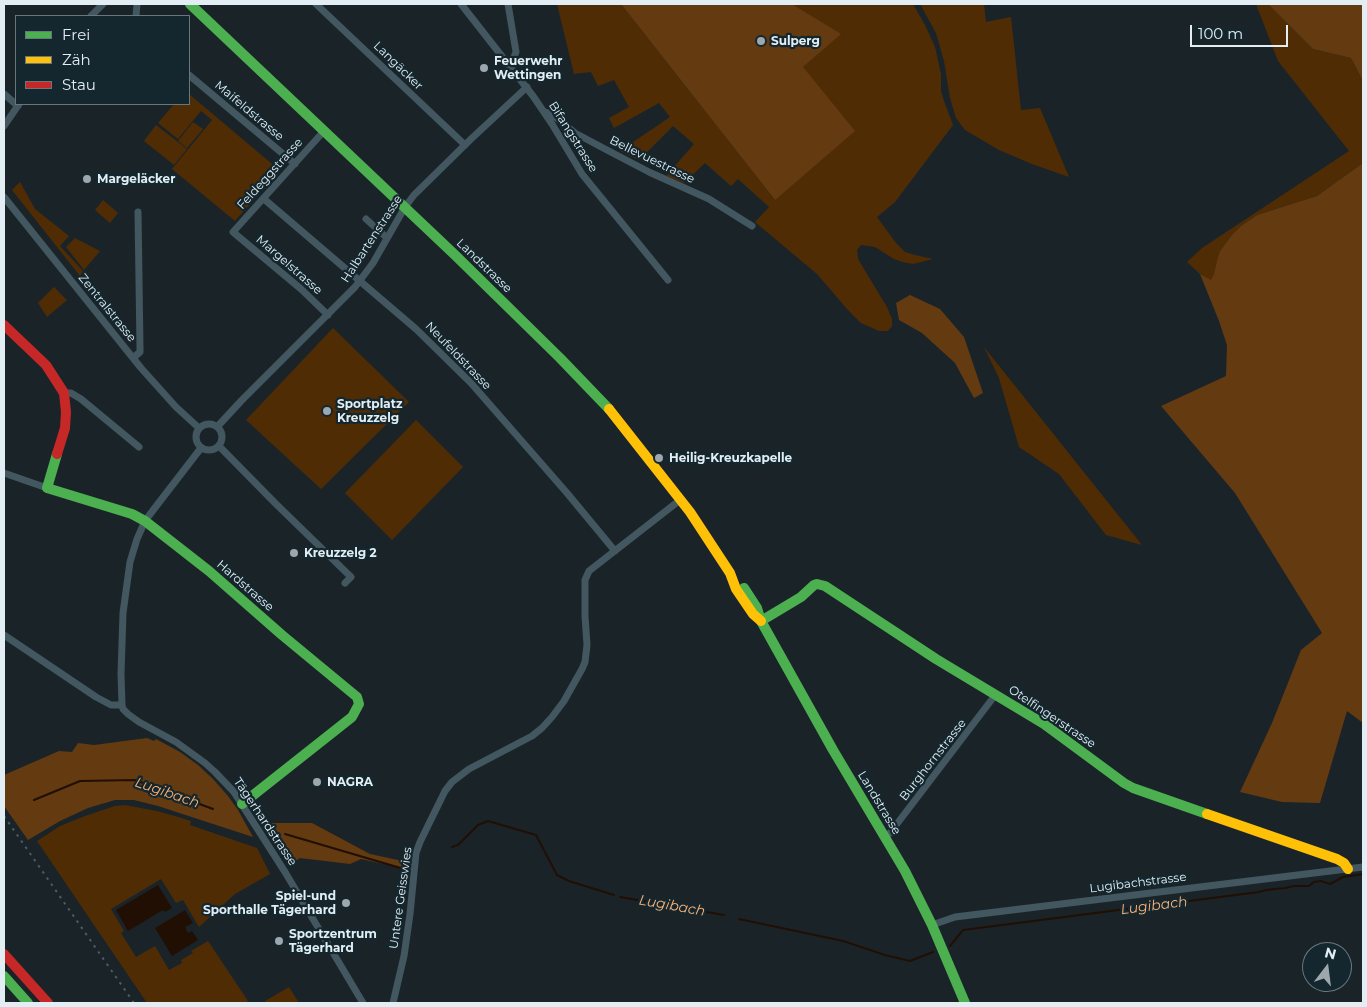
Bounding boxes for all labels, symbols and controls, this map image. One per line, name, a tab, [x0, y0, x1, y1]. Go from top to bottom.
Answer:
legend	[15, 15, 190, 105]
scale bar	[1192, 15, 1290, 47]
text: 100 m	[1198, 24, 1243, 43]
text: Frei	[62, 25, 90, 44]
place label: Sulperg	[771, 34, 820, 48]
marker: Sulperg	[755, 35, 767, 47]
street label: Langäcker	[370, 39, 426, 93]
text: Zäh	[62, 50, 91, 69]
place label: Feuerwehr Wettingen	[494, 54, 562, 82]
marker: Feuerwehr Wettingen	[478, 62, 490, 74]
text: Stau	[62, 75, 96, 94]
street label: Maifeldstrasse	[212, 78, 286, 144]
street label: Bifangstrasse	[546, 99, 600, 175]
street label: Bellevuestrasse	[607, 133, 697, 187]
street label: Feldeggstrasse	[234, 135, 306, 213]
place label: Margeläcker	[97, 172, 175, 186]
marker: Margeläcker	[81, 173, 93, 185]
street label: Halbartenstrasse	[338, 193, 406, 285]
street label: Margelstrasse	[253, 232, 325, 298]
street label: Landstrasse	[453, 236, 515, 296]
street label: Zentralstrasse	[75, 271, 139, 345]
street label: Neufeldstrasse	[422, 319, 494, 393]
place label: Sportplatz Kreuzzelg	[337, 397, 402, 425]
marker: Sportplatz Kreuzzelg	[321, 405, 333, 417]
place label: Heilig-Kreuzkapelle	[669, 451, 792, 465]
marker: Heilig-Kreuzkapelle	[653, 452, 665, 464]
place label: Kreuzzelg 2	[304, 546, 377, 560]
marker: Kreuzzelg 2	[288, 547, 300, 559]
street label: Hardstrasse	[214, 557, 276, 615]
street label: Otelfingerstrasse	[1006, 683, 1098, 751]
street label: Burghornstrasse	[897, 716, 969, 804]
street label: Landstrasse	[854, 769, 904, 837]
water label: Lugibach	[133, 774, 201, 812]
street label: Tägerhardstrasse	[230, 775, 300, 869]
place label: NAGRA	[327, 775, 373, 789]
marker: NAGRA	[311, 776, 323, 788]
street label: Untere Geisswies	[387, 846, 415, 950]
street label: Lugibachstrasse	[1089, 870, 1187, 896]
place label: Spiel-und Sporthalle Tägerhard	[203, 889, 336, 917]
water label: Lugibach	[637, 892, 707, 920]
water label: Lugibach	[1120, 894, 1188, 918]
marker: Spiel-und Sporthalle Tägerhard	[340, 897, 352, 909]
place label: Sportzentrum Tägerhard	[289, 927, 377, 955]
marker: Sportzentrum Tägerhard	[273, 935, 285, 947]
north arrow	[1302, 942, 1352, 992]
text: N	[1323, 943, 1338, 964]

